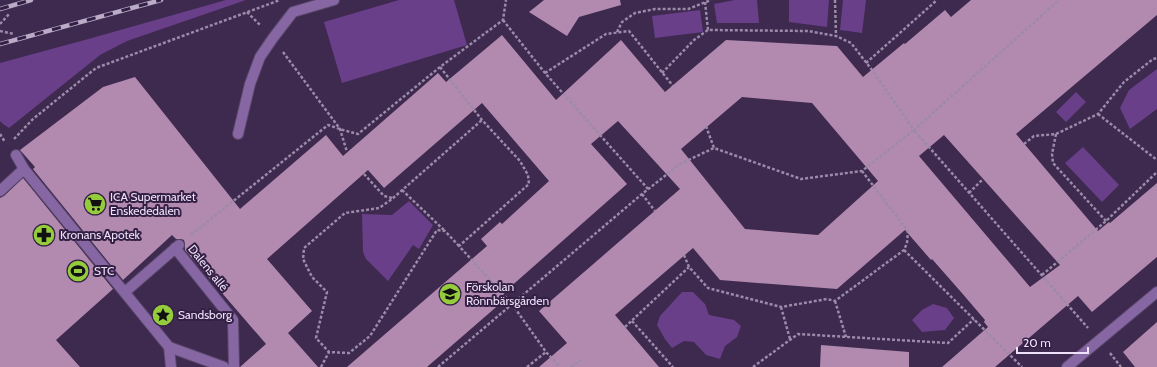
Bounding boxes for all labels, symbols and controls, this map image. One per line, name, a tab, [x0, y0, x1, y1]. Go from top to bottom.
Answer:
place label: ICA Supermarket Enskededalen	[110, 189, 196, 218]
supermarket icon: ICA Supermarket Enskededalen	[82, 191, 108, 217]
pharmacy icon: Kronans Apotek	[31, 222, 57, 248]
place label: Kronans Apotek	[60, 227, 141, 242]
street label: Dalens allé	[185, 242, 232, 294]
sports icon: STC	[65, 258, 91, 284]
place label: STC	[94, 263, 115, 278]
place label: Förskolan Rönnbärsgården	[466, 279, 549, 308]
school or university icon: Förskolan Rönnbärsgården	[437, 281, 463, 307]
place icon: Sandsborg	[150, 302, 176, 328]
place label: Sandsborg	[178, 307, 233, 322]
scale bar	[1017, 329, 1088, 355]
text: 20 m	[1023, 335, 1051, 350]

